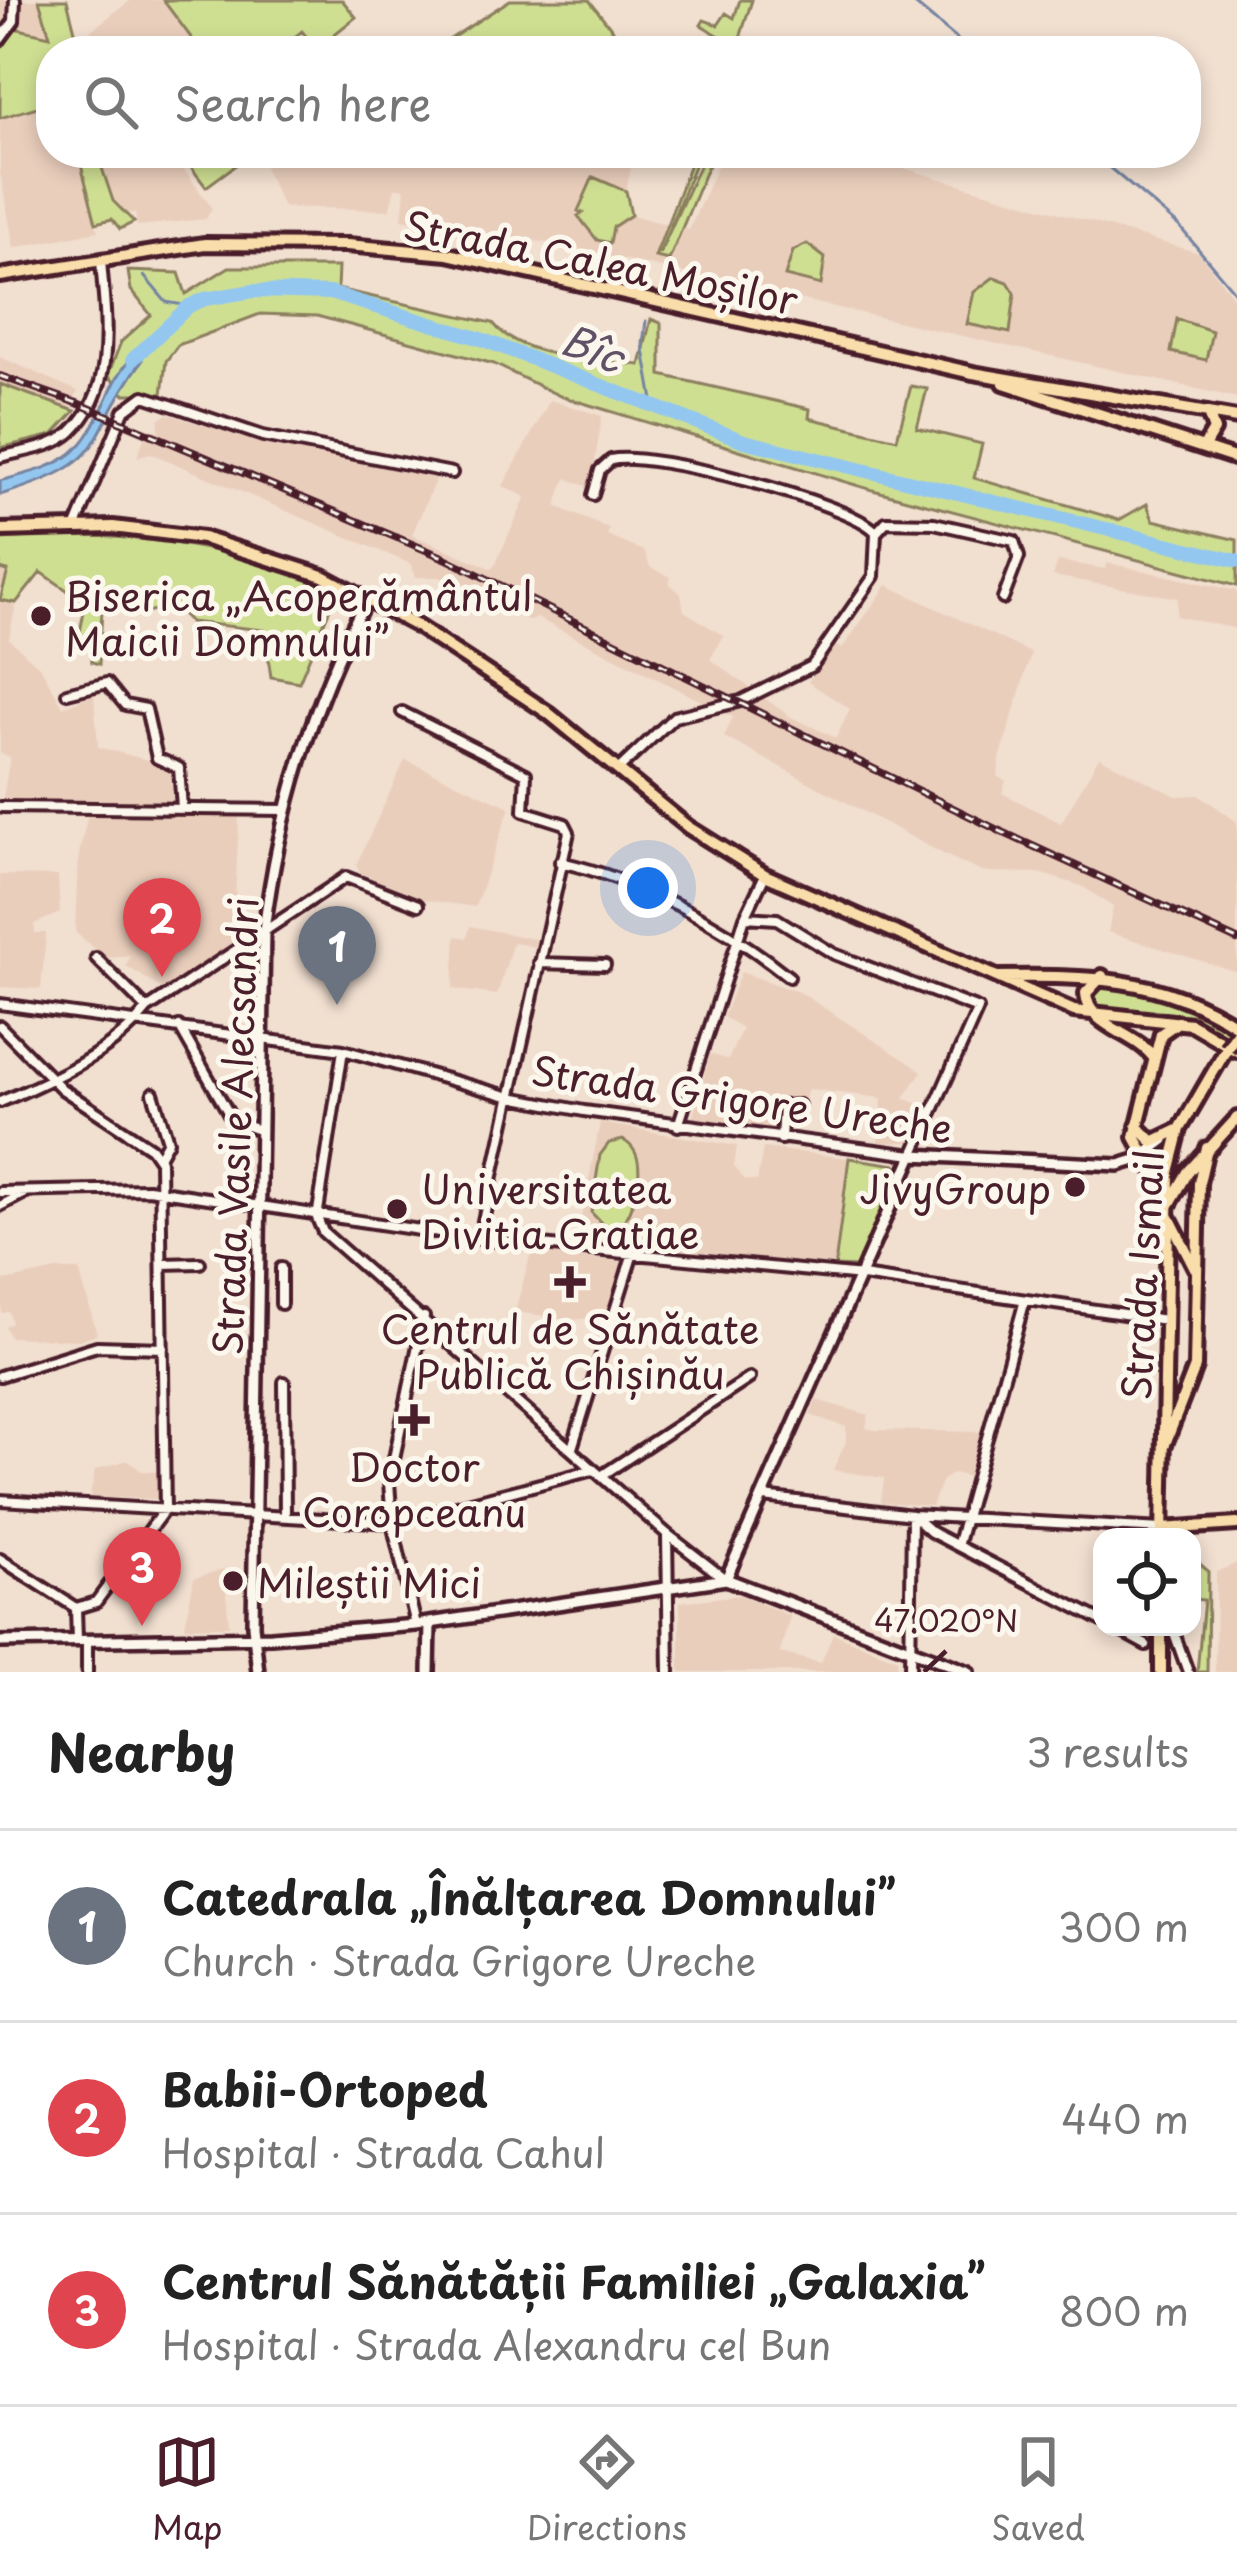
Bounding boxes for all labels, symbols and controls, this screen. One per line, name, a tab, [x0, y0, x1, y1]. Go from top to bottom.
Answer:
search box	[36, 36, 1201, 168]
text: Search here	[174, 68, 431, 136]
icon: search	[78, 69, 144, 135]
street label: Strada Calea Moșilor	[399, 194, 804, 328]
water label: Bîc	[553, 307, 636, 389]
place label: Biserica „Acoperământul Maicii Domnului”	[65, 565, 532, 669]
marker: Biserica „Acoperământul Maicii Domnului”	[28, 603, 54, 629]
your location	[618, 858, 678, 918]
pin: 2	[123, 878, 201, 977]
street label: Strada Vasile Alecsandri	[197, 896, 271, 1356]
pin: 1	[298, 906, 376, 1005]
street label: Strada Grigore Ureche	[528, 1039, 956, 1157]
street label: Strada Ismail	[1105, 1148, 1177, 1402]
place label: Universitatea Divitia Gratiae	[421, 1158, 699, 1262]
place label: JivyGroup	[860, 1158, 1051, 1217]
marker: JivyGroup	[1062, 1174, 1088, 1200]
marker: Universitatea Divitia Gratiae	[384, 1196, 410, 1222]
marker: Centrul de Sănătate Publică Chișinău	[554, 1266, 586, 1298]
place label: Centrul de Sănătate Publică Chișinău	[381, 1298, 759, 1402]
marker: Doctor Coropceanu	[398, 1404, 430, 1436]
place label: Doctor Coropceanu	[302, 1436, 526, 1540]
pin: 3	[103, 1527, 181, 1626]
map controls	[1093, 1528, 1201, 1636]
button: locate	[1093, 1528, 1201, 1636]
place label: Mileștii Mici	[257, 1552, 481, 1611]
marker: Mileștii Mici	[220, 1568, 246, 1594]
text: 47.020°N	[874, 1597, 1018, 1642]
text: Nearby	[48, 1712, 235, 1789]
text: 3 results	[1026, 1721, 1189, 1780]
text: Catedrala „Înălțarea Domnului”	[162, 1862, 895, 1930]
text: 1	[78, 1896, 96, 1955]
text: 300 m	[1058, 1896, 1189, 1955]
text: Church · Strada Grigore Ureche	[162, 1930, 756, 1989]
text: Babii-Ortoped	[162, 2054, 488, 2122]
text: 2	[73, 2088, 101, 2147]
text: 440 m	[1061, 2088, 1189, 2147]
text: Hospital · Strada Cahul	[162, 2122, 605, 2181]
text: Centrul Sănătății Familiei „Galaxia”	[162, 2246, 985, 2314]
text: 3	[74, 2280, 100, 2339]
text: 800 m	[1059, 2280, 1189, 2339]
text: Hospital · Strada Alexandru cel Bun	[162, 2314, 831, 2373]
tab: Map	[152, 2429, 223, 2551]
tab: Directions	[527, 2429, 687, 2551]
tab: Saved	[991, 2429, 1085, 2551]

